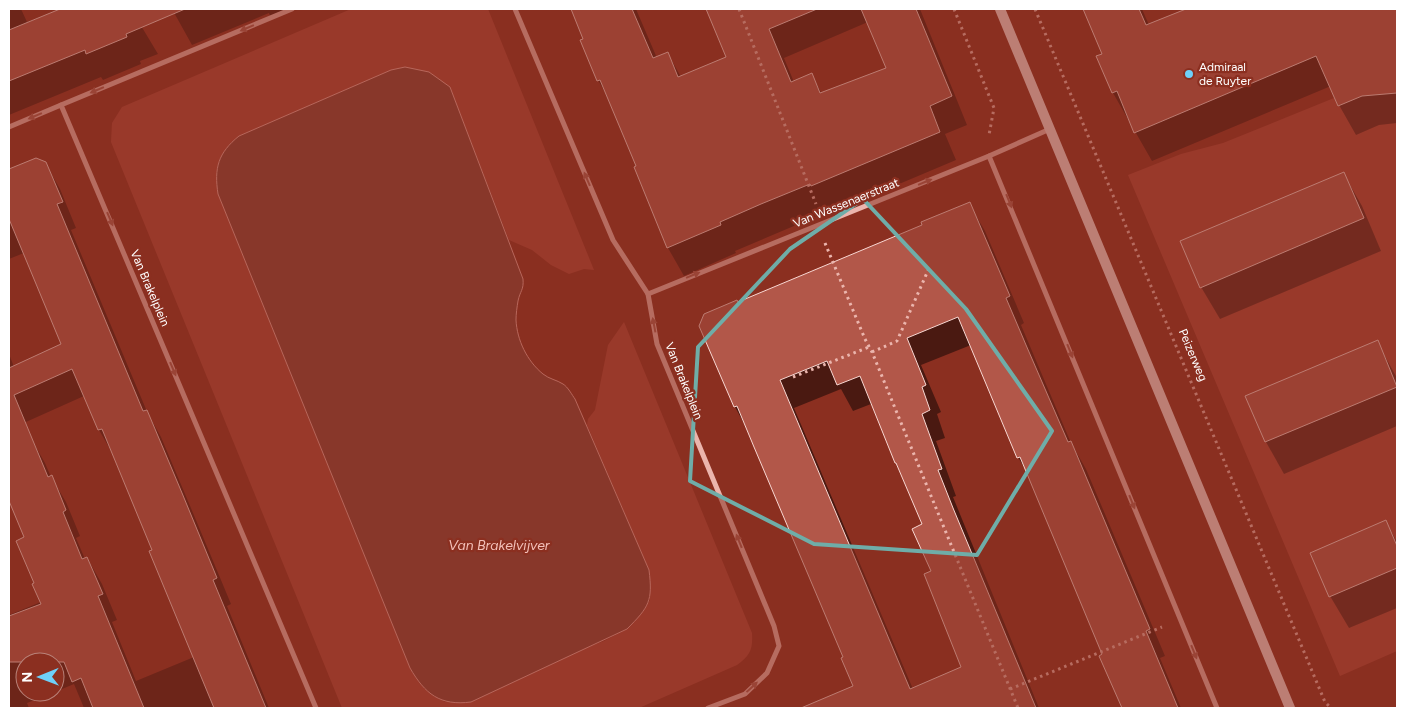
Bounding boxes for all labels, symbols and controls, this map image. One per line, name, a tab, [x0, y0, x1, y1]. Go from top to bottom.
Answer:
one-way arrow	[240, 24, 254, 32]
place label: Admiraal de Ruyter	[1199, 60, 1251, 88]
marker: Admiraal de Ruyter	[1183, 68, 1195, 80]
one-way arrow	[89, 86, 104, 94]
one-way arrow	[27, 112, 42, 120]
one-way arrow	[583, 172, 591, 186]
street label: Van Wassenaerstraat	[791, 175, 901, 231]
one-way arrow	[918, 178, 933, 186]
one-way arrow	[1005, 194, 1013, 208]
one-way arrow	[106, 212, 114, 226]
street label: Van Brakelplein	[128, 248, 173, 329]
one-way arrow	[686, 271, 700, 279]
one-way arrow	[650, 318, 658, 333]
street label: Peizerweg	[1176, 327, 1210, 383]
street label: Van Brakelplein	[662, 340, 706, 422]
one-way arrow	[1067, 344, 1075, 358]
one-way arrow	[169, 362, 177, 377]
one-way arrow	[1128, 495, 1136, 510]
one-way arrow	[735, 534, 743, 548]
water label: Van Brakelvijver	[448, 537, 551, 554]
one-way arrow	[1190, 645, 1198, 660]
north arrow	[15, 652, 65, 702]
text: N	[19, 672, 36, 683]
one-way arrow	[745, 681, 757, 693]

